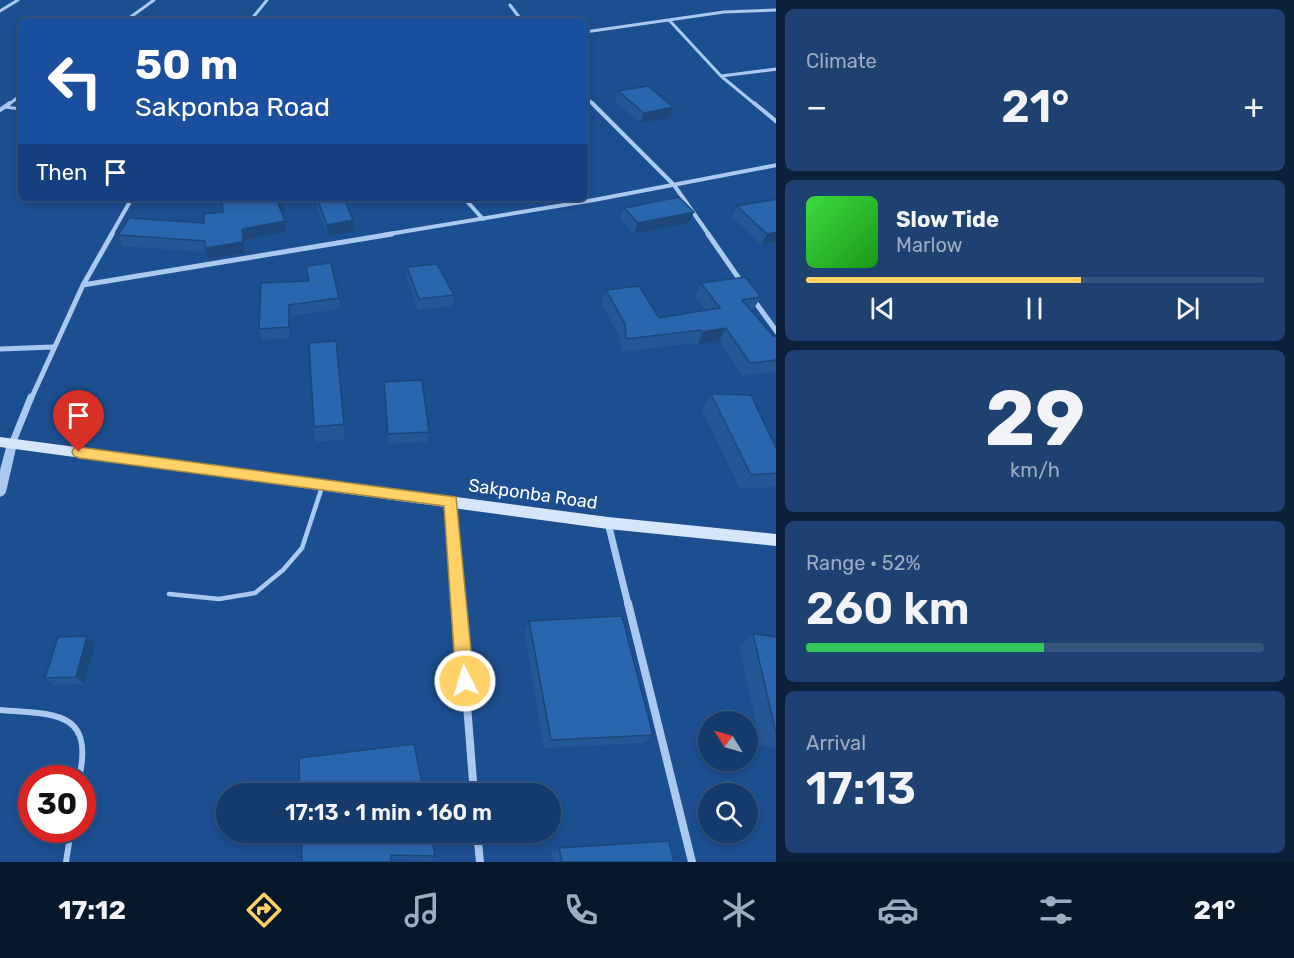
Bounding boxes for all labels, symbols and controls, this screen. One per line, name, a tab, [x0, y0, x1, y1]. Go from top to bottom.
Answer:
text: 50 m	[135, 40, 238, 90]
icon: left	[36, 42, 114, 120]
text: Climate	[806, 49, 877, 73]
text: 21°	[1001, 80, 1070, 133]
text: −	[806, 87, 827, 126]
text: +	[1243, 87, 1264, 126]
text: Sakponba Road	[135, 91, 330, 123]
icon: arrive	[99, 156, 132, 189]
text: Then	[36, 159, 87, 186]
text: Slow Tide	[896, 206, 999, 233]
text: Marlow	[896, 233, 963, 257]
icon: previous	[866, 292, 899, 325]
icon: pause	[1018, 292, 1051, 325]
icon: next	[1171, 292, 1204, 325]
text: 29	[985, 372, 1085, 465]
pin	[53, 390, 104, 452]
icon: arrive	[62, 399, 95, 432]
text: km/h	[1010, 458, 1060, 482]
street label: Sakponba Road	[467, 474, 599, 514]
text: Range · 52%	[806, 551, 921, 575]
text: 260 km	[806, 582, 970, 635]
position arrow	[433, 649, 497, 713]
north arrow	[698, 711, 758, 771]
map controls	[698, 711, 758, 843]
text: Arrival	[806, 731, 866, 755]
text: 17:13	[806, 762, 916, 815]
speed limit sign: 30	[18, 765, 96, 843]
button: search	[698, 783, 758, 843]
text: 17:13 · 1 min · 160 m	[285, 799, 492, 826]
icon: directions	[243, 889, 285, 931]
icon: music	[401, 889, 443, 931]
icon: phone	[560, 889, 602, 931]
icon: climate	[718, 889, 760, 931]
icon: car	[877, 889, 919, 931]
icon: filters	[1035, 889, 1077, 931]
text: 17:12	[58, 894, 126, 926]
text: 21°	[1194, 894, 1236, 926]

